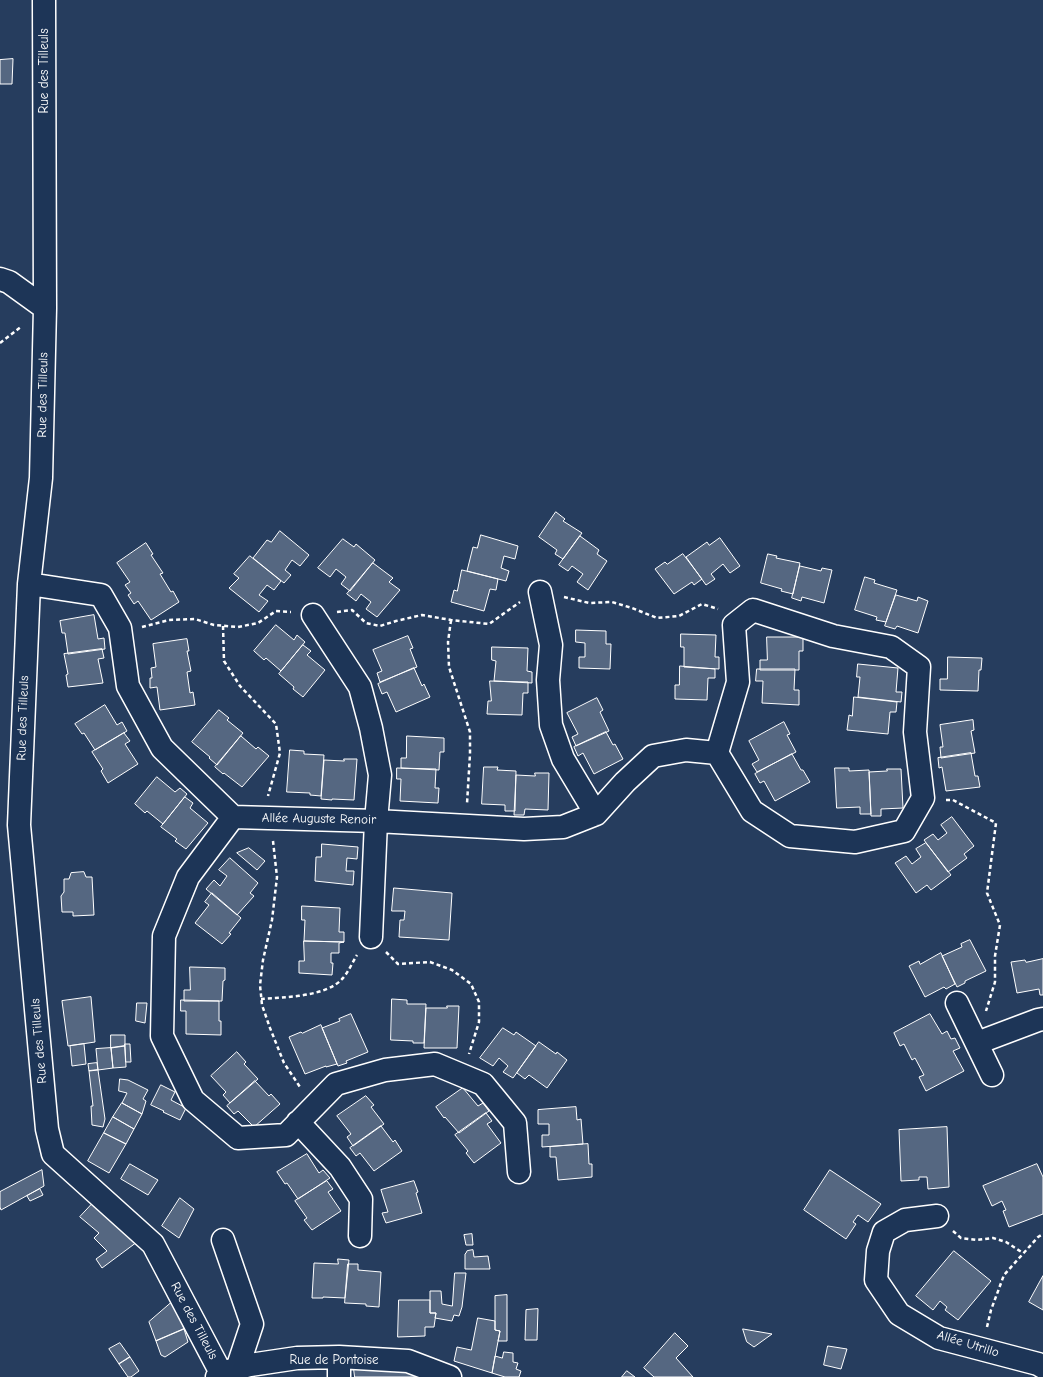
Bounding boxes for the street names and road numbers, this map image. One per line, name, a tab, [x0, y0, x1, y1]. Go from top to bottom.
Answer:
street label: Rue des Tilleuls	[36, 28, 52, 114]
street label: Rue des Tilleuls	[34, 352, 52, 438]
street label: Rue des Tilleuls	[14, 675, 32, 761]
street label: Allée Auguste Renoir	[262, 810, 376, 828]
street label: Rue des Tilleuls	[28, 998, 50, 1084]
street label: Rue des Tilleuls	[167, 1280, 221, 1362]
street label: Allée Utrillo	[935, 1327, 1001, 1361]
street label: Rue de Pontoise	[290, 1352, 378, 1368]

